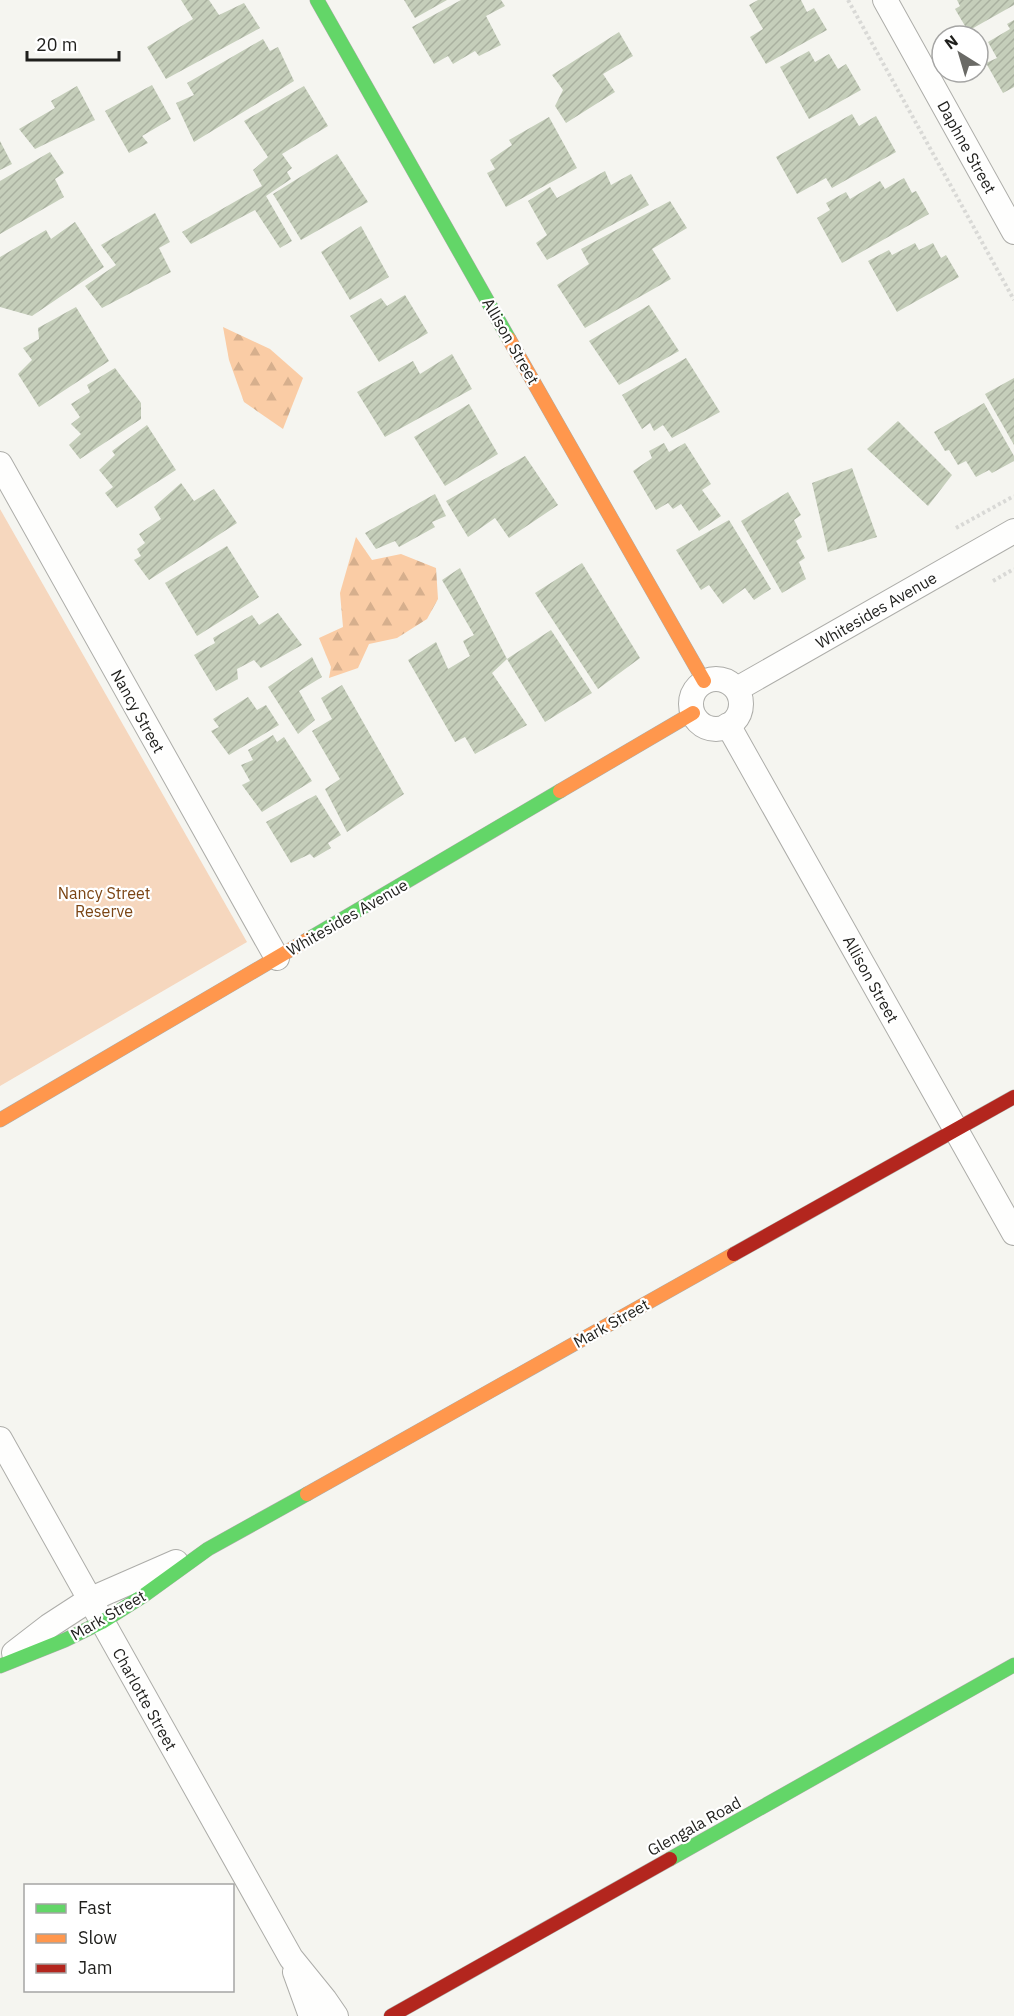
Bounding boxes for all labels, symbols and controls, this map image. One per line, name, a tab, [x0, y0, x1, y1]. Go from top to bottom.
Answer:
scale bar	[27, 24, 118, 62]
north arrow	[930, 24, 990, 84]
text: N	[940, 31, 962, 53]
text: 20 m	[36, 33, 78, 56]
street label: Daphne Street	[933, 97, 1001, 197]
street label: Allison Street	[478, 294, 544, 388]
street label: Whitesides Avenue	[812, 567, 940, 653]
street label: Nancy Street	[107, 666, 169, 756]
street label: Whitesides Avenue	[283, 874, 411, 960]
park label: Nancy Street Reserve	[58, 883, 150, 921]
street label: Allison Street	[839, 932, 903, 1026]
street label: Mark Street	[570, 1294, 652, 1352]
street label: Mark Street	[67, 1585, 149, 1645]
street label: Charlotte Street	[109, 1644, 181, 1754]
street label: Glengala Road	[644, 1792, 744, 1860]
legend	[24, 1884, 234, 1992]
text: Fast	[78, 1896, 112, 1919]
text: Slow	[78, 1926, 117, 1949]
text: Jam	[78, 1956, 113, 1979]

